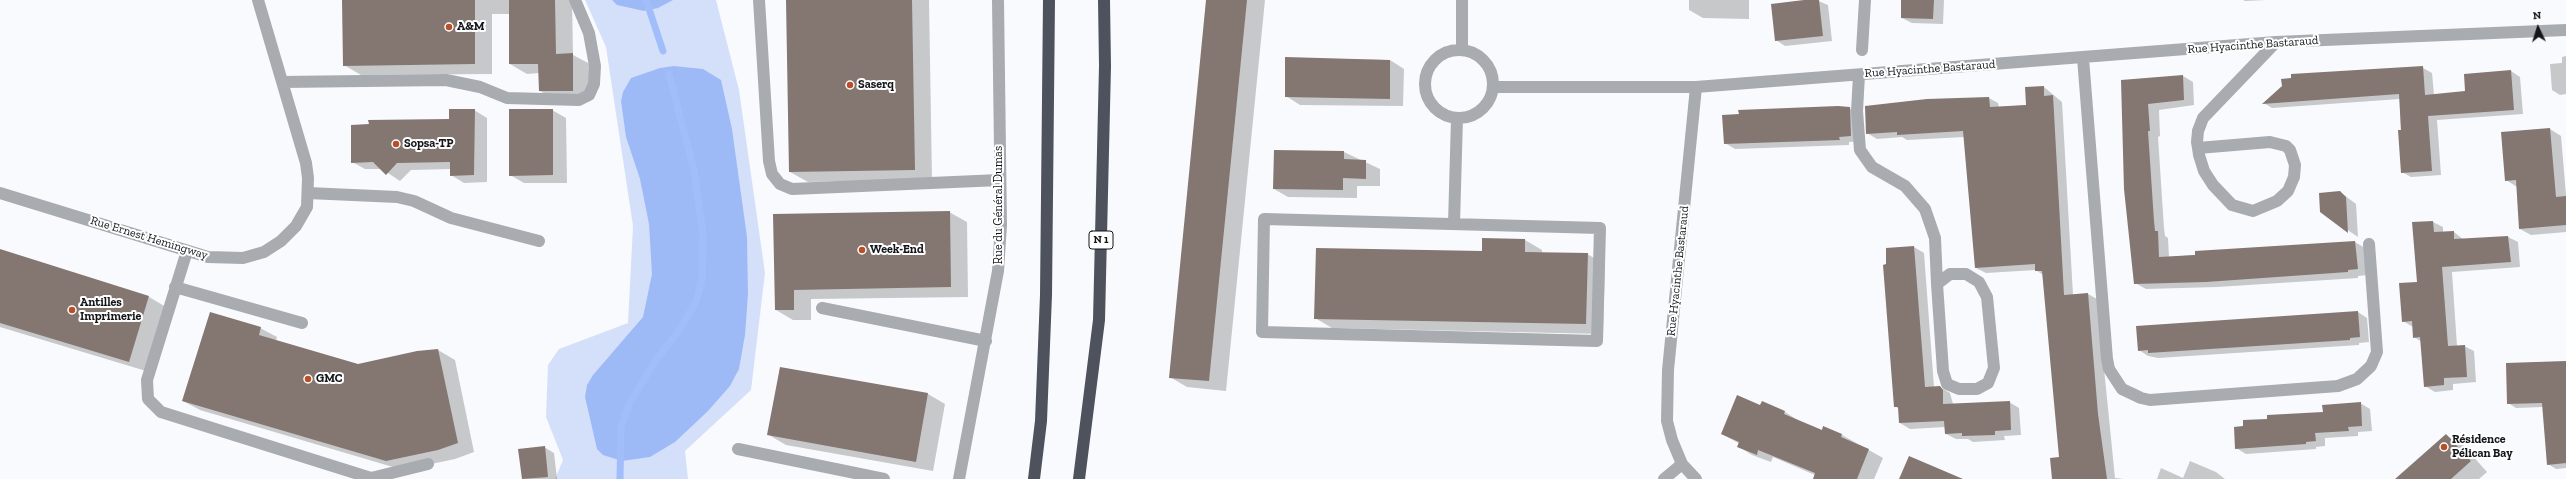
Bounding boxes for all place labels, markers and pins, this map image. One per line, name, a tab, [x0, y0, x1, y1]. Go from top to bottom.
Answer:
place label: A&M	[457, 20, 484, 34]
marker: A&M	[444, 22, 454, 32]
place label: Saserq	[858, 78, 894, 92]
marker: Saserq	[845, 80, 855, 90]
place label: Sopsa-TP	[404, 137, 453, 151]
marker: Sopsa-TP	[391, 139, 401, 149]
place label: Week-End	[870, 243, 924, 257]
marker: Week-End	[857, 245, 867, 255]
place label: Antilles Imprimerie	[80, 296, 141, 324]
marker: Antilles Imprimerie	[67, 305, 77, 315]
place label: GMC	[316, 372, 343, 386]
marker: GMC	[303, 374, 313, 384]
place label: Résidence Pélican Bay	[2452, 433, 2513, 461]
marker: Résidence Pélican Bay	[2439, 442, 2449, 452]

